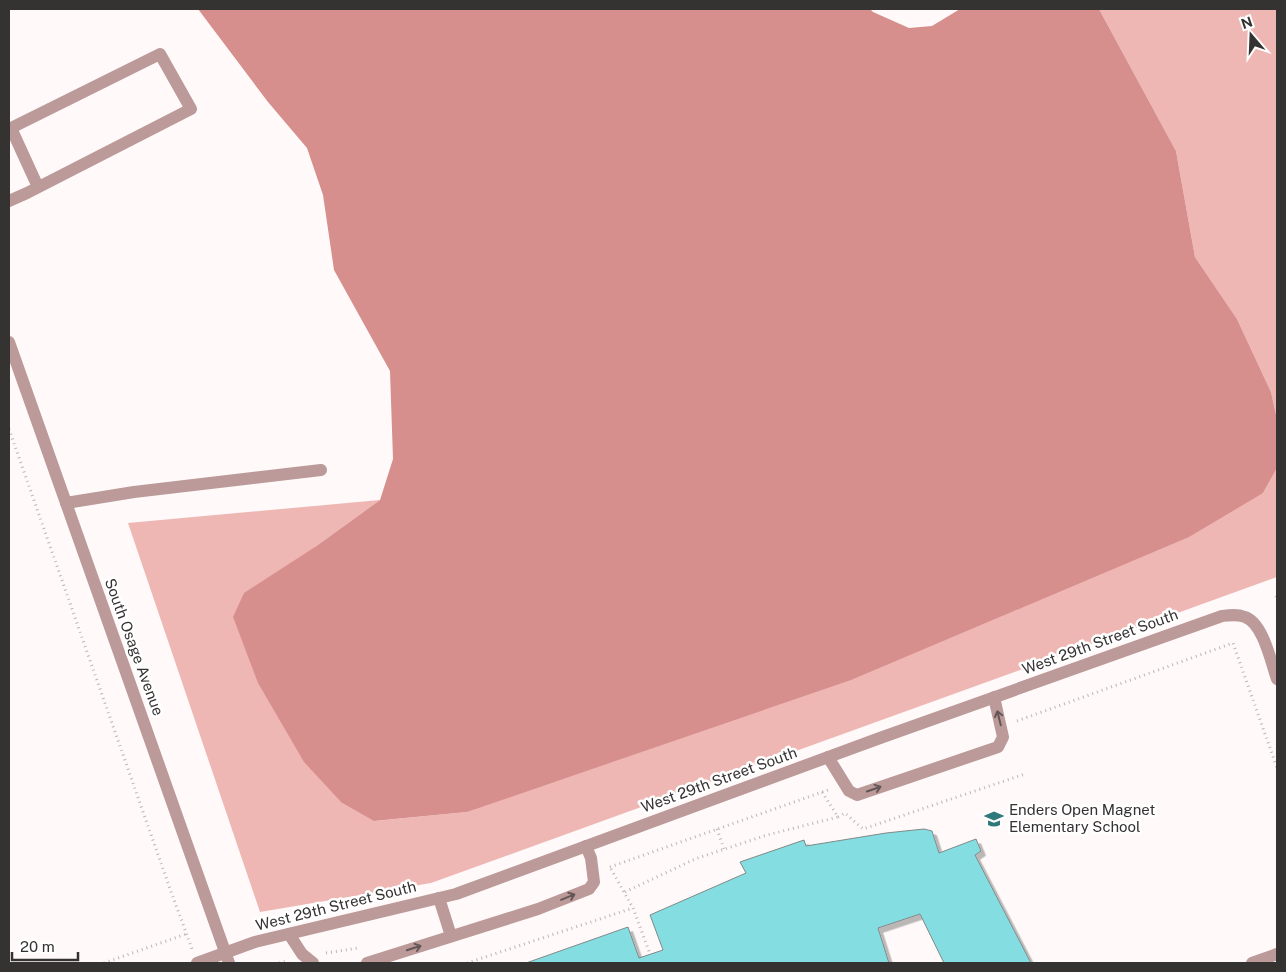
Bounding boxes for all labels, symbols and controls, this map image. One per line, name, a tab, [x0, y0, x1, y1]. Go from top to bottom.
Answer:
north arrow	[1226, 10, 1276, 60]
text: N	[1239, 13, 1255, 32]
street label: South Osage Avenue	[102, 576, 167, 718]
street label: West 29th Street South	[1020, 605, 1180, 678]
one-way arrow	[994, 710, 1003, 726]
street label: West 29th Street South	[639, 743, 799, 816]
one-way arrow	[865, 784, 881, 794]
place label: Enders Open Magnet Elementary School	[1009, 801, 1156, 835]
school or university icon: Enders Open Magnet Elementary School	[983, 808, 1005, 830]
street label: West 29th Street South	[254, 877, 418, 934]
one-way arrow	[560, 892, 575, 901]
scale bar	[12, 930, 79, 962]
text: 20 m	[20, 938, 55, 955]
one-way arrow	[405, 943, 421, 953]

